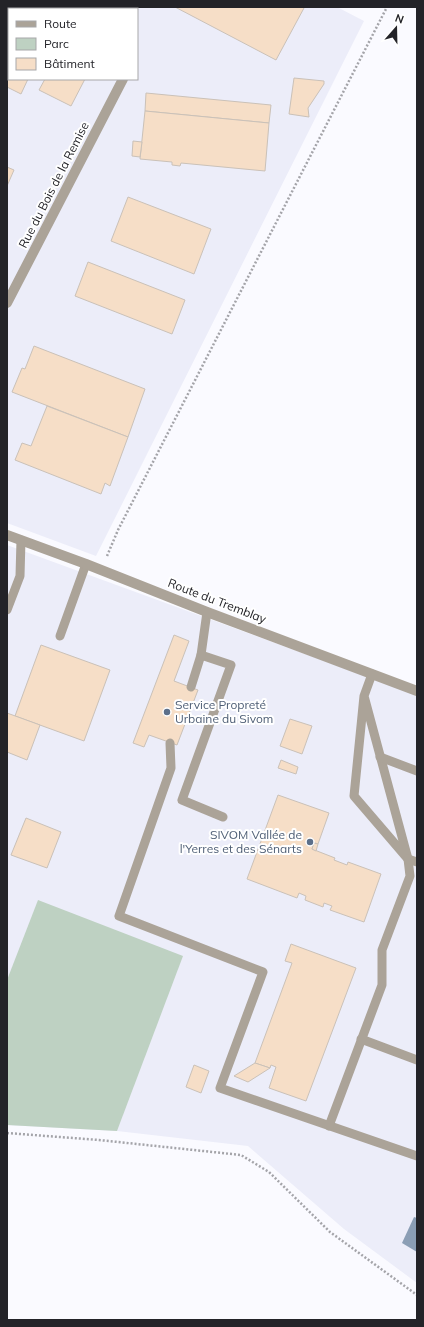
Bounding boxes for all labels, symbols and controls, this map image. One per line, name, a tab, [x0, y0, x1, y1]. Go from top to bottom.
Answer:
legend	[8, 8, 138, 80]
north arrow	[376, 8, 416, 48]
text: N	[393, 11, 406, 27]
text: Route	[44, 16, 77, 31]
text: Parc	[44, 36, 69, 51]
text: Bâtiment	[44, 56, 95, 71]
street label: Rue du Bois de la Remise	[15, 119, 92, 250]
street label: Route du Tremblay	[166, 575, 269, 626]
place label: Service Propreté Urbaine du Sivom	[175, 697, 273, 726]
marker: Service Propreté Urbaine du Sivom	[162, 707, 172, 717]
place label: SIVOM Vallée de l'Yerres et des Sénarts	[180, 827, 302, 856]
marker: SIVOM Vallée de l'Yerres et des Sénarts	[305, 837, 315, 847]

